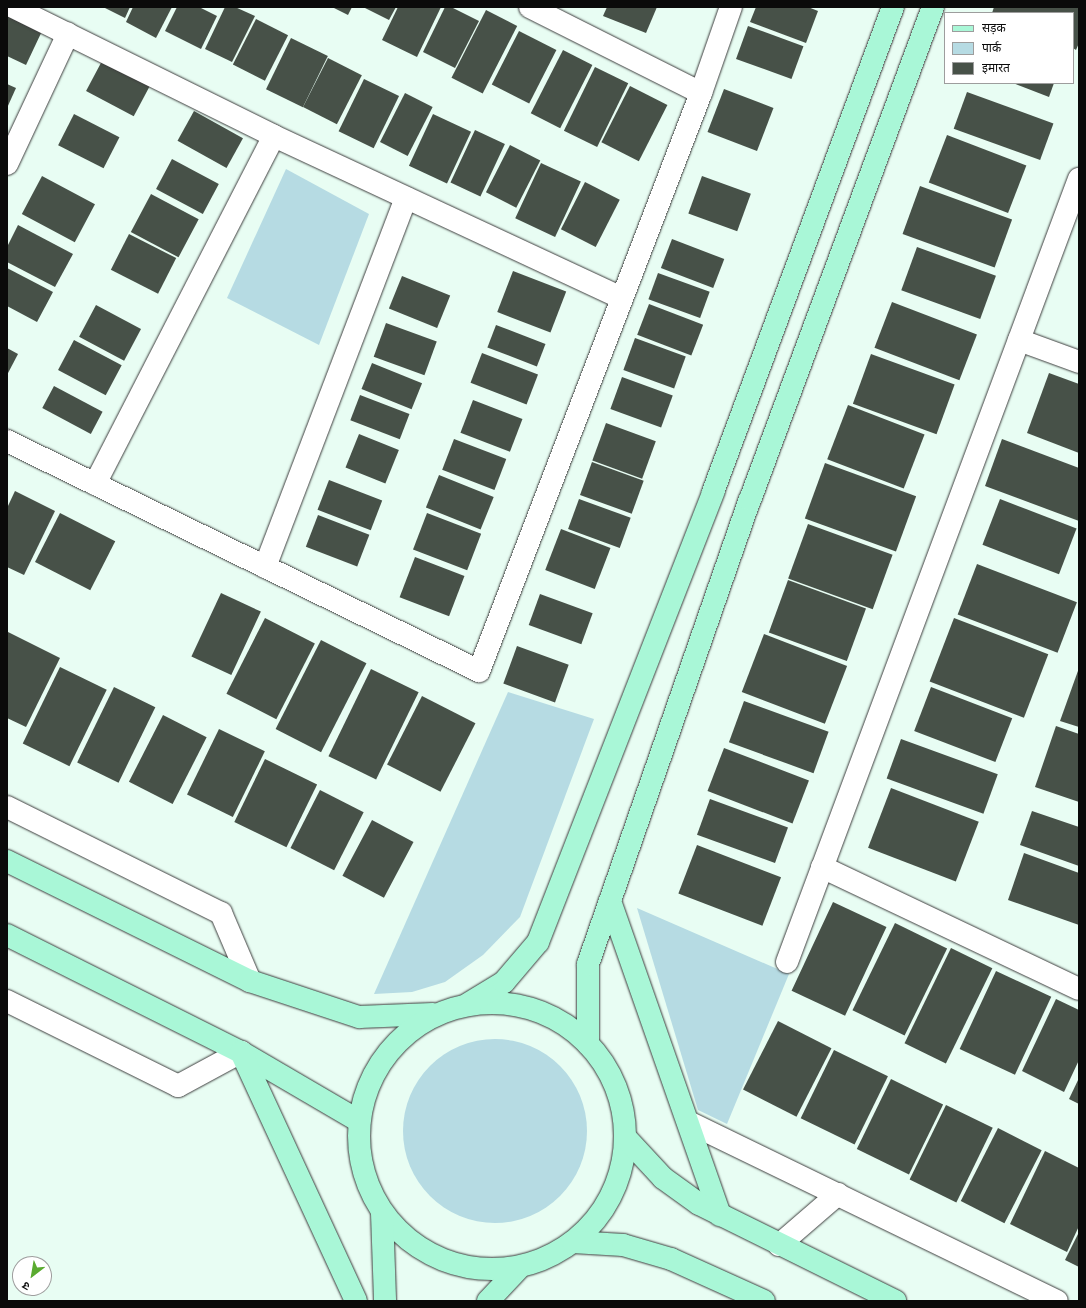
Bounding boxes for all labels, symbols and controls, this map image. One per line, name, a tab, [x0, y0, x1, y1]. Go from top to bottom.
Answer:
legend	[944, 12, 1074, 84]
text: सड़क	[982, 20, 1006, 36]
text: पार्क	[982, 40, 1001, 56]
text: इमारत	[982, 60, 1010, 76]
north arrow	[12, 1256, 52, 1296]
text: उ	[19, 1278, 33, 1294]

